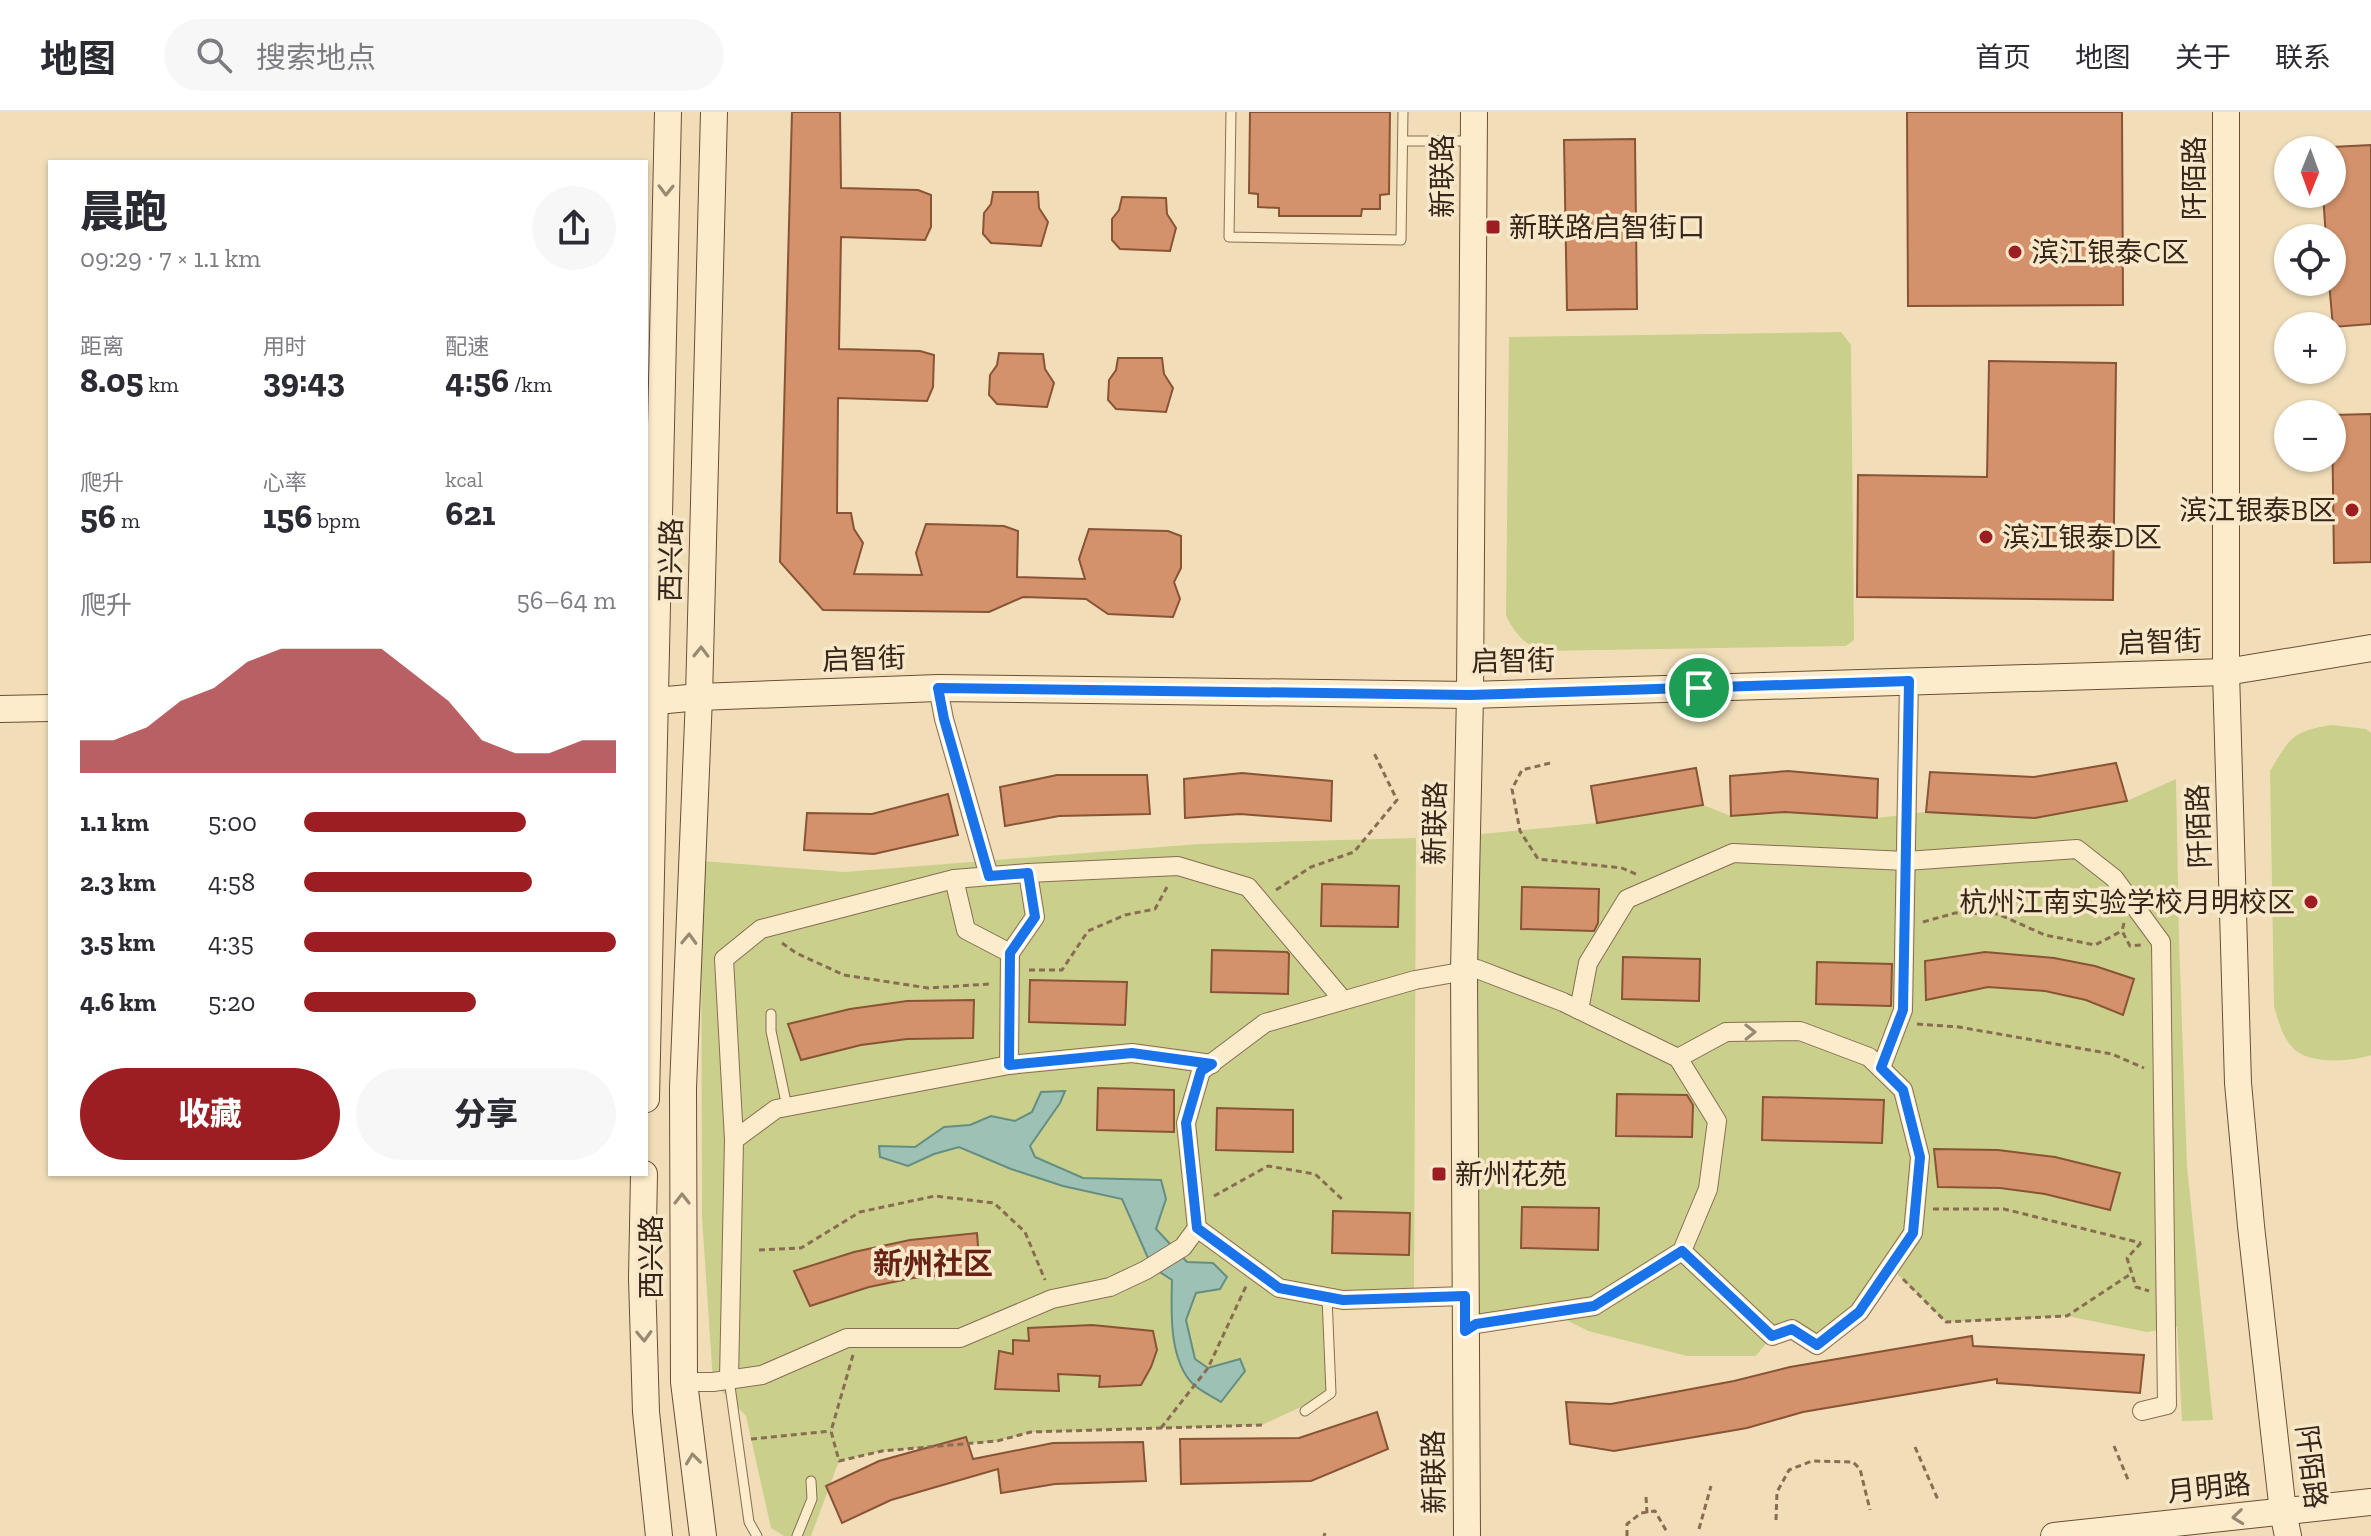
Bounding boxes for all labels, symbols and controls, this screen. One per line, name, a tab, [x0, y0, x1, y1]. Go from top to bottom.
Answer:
search box	[164, 19, 724, 91]
icon: search	[192, 33, 236, 77]
text: 地图	[40, 36, 116, 82]
text: 搜索地点	[256, 40, 376, 76]
text: 首页	[1975, 41, 2031, 74]
text: 地图	[2075, 41, 2131, 74]
text: 关于	[2175, 41, 2231, 74]
text: 联系	[2275, 41, 2331, 74]
street label: 新联路	[1426, 134, 1459, 218]
street label: 阡陌路	[2178, 136, 2211, 220]
north arrow	[2274, 136, 2346, 208]
map controls	[2274, 136, 2346, 472]
one-way arrow	[658, 184, 675, 197]
text: 晨跑	[80, 185, 168, 238]
button: share	[532, 186, 616, 270]
place label: 新联路启智街口	[1509, 211, 1705, 244]
marker: 新联路启智街口	[1484, 218, 1502, 236]
button: locate	[2274, 224, 2346, 296]
place label: 滨江银泰C区	[2031, 236, 2189, 269]
text: 09:29 · 7 × 1.1 km	[80, 242, 261, 274]
marker: 滨江银泰C区	[2006, 243, 2024, 261]
button: +	[2274, 312, 2346, 384]
text: 距离	[80, 333, 124, 360]
text: 用时	[263, 333, 307, 360]
text: 配速	[445, 333, 489, 360]
text: 8.05	[80, 360, 143, 401]
text: 39:43	[263, 360, 345, 401]
text: 4:56	[445, 360, 509, 401]
text: km	[143, 371, 179, 398]
text: /km	[509, 371, 552, 398]
button: −	[2274, 400, 2346, 472]
text: kcal	[445, 466, 483, 493]
text: 爬升	[80, 469, 124, 496]
text: 心率	[263, 469, 307, 496]
text: 621	[445, 493, 496, 534]
place label: 滨江银泰B区	[2179, 494, 2336, 527]
text: 56	[80, 496, 116, 537]
text: 156	[263, 496, 312, 537]
marker: 滨江银泰B区	[2343, 501, 2361, 519]
text: m	[116, 507, 140, 534]
text: bpm	[312, 507, 360, 534]
street label: 西兴路	[654, 518, 688, 602]
place label: 滨江银泰D区	[2002, 521, 2162, 554]
marker: 滨江银泰D区	[1977, 528, 1995, 546]
text: 56–64 m	[517, 584, 616, 616]
text: 爬升	[80, 589, 132, 621]
street label: 启智街	[2117, 624, 2203, 660]
street label: 启智街	[821, 641, 907, 677]
street label: 启智街	[1471, 644, 1555, 678]
one-way arrow	[692, 645, 709, 658]
pin	[1665, 654, 1733, 722]
icon: arrive	[1677, 666, 1721, 710]
street label: 新联路	[1418, 781, 1452, 865]
street label: 阡陌路	[2181, 783, 2217, 869]
text: 1.1 km	[80, 806, 149, 838]
text: 5:00	[208, 806, 257, 838]
text: 2.3 km	[80, 866, 156, 898]
text: 4:58	[208, 866, 255, 898]
place label: 杭州江南实验学校月明校区	[1959, 886, 2295, 919]
marker: 杭州江南实验学校月明校区	[2302, 893, 2320, 911]
text: 3.5 km	[80, 926, 155, 958]
text: 4:35	[208, 926, 254, 958]
one-way arrow	[680, 932, 697, 945]
text: 4.6 km	[80, 986, 156, 1018]
text: 5:20	[208, 986, 256, 1018]
one-way arrow	[1744, 1023, 1757, 1041]
button: 收藏	[80, 1068, 340, 1160]
button: 分享	[356, 1068, 616, 1160]
place label: 新州花苑	[1455, 1158, 1567, 1191]
marker: 新州花苑	[1430, 1165, 1448, 1183]
one-way arrow	[673, 1192, 691, 1205]
street label: 西兴路	[635, 1215, 668, 1299]
district label: 新州社区	[873, 1246, 993, 1282]
one-way arrow	[635, 1330, 653, 1343]
street label: 阡陌路	[2290, 1423, 2332, 1511]
street label: 新联路	[1417, 1430, 1451, 1514]
one-way arrow	[685, 1452, 702, 1465]
street label: 月明路	[2165, 1467, 2253, 1509]
one-way arrow	[2231, 1508, 2244, 1525]

